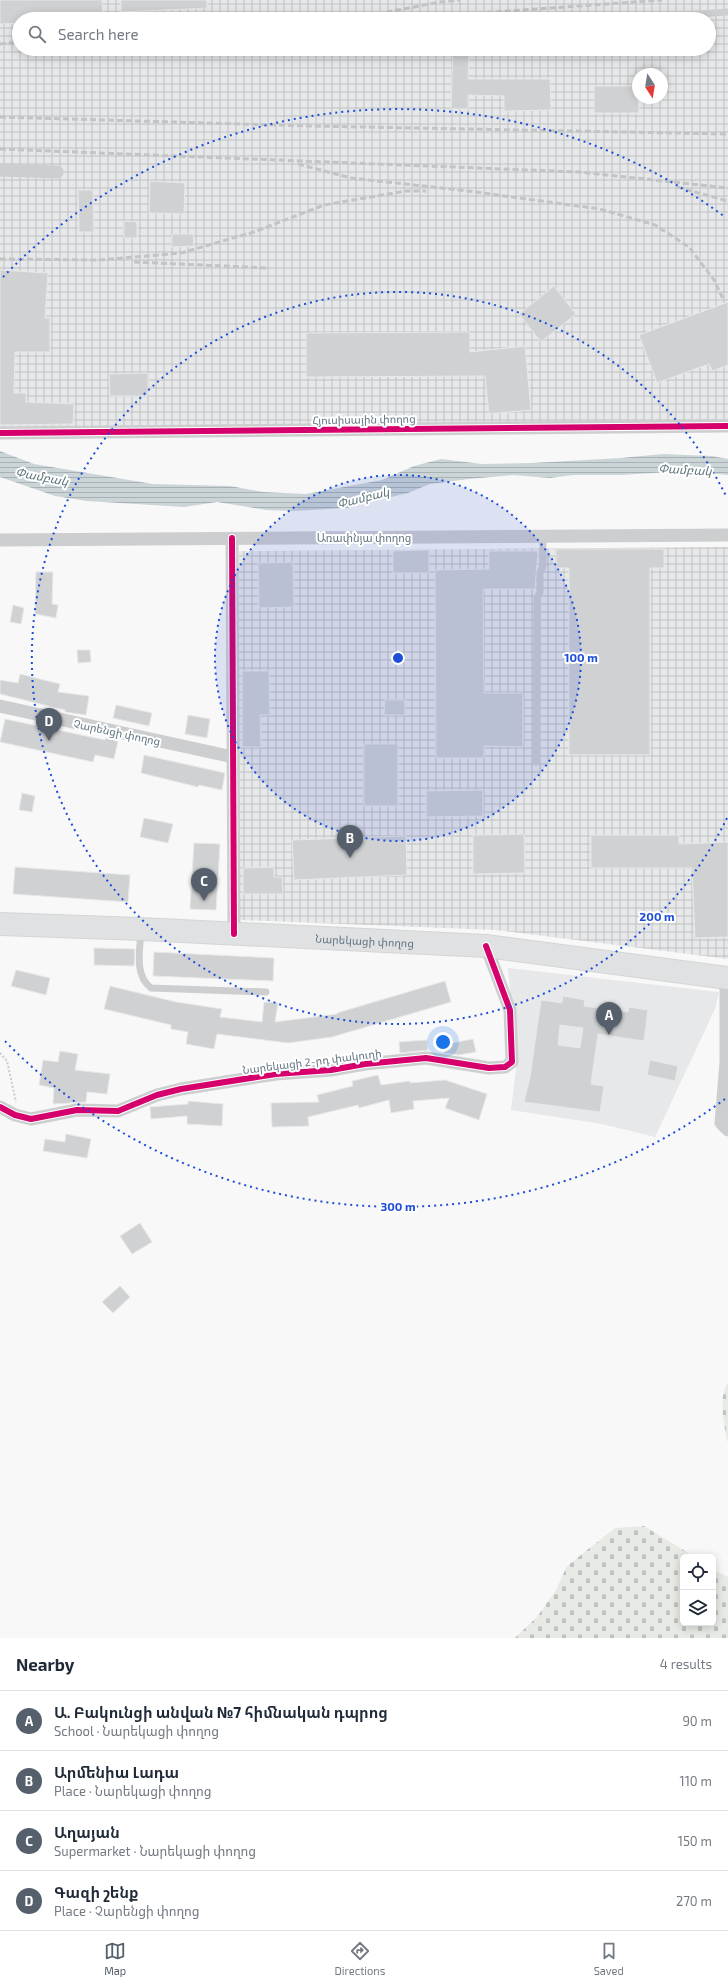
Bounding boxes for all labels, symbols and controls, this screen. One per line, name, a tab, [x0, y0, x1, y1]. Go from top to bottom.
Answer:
search box	[12, 12, 716, 56]
icon: search	[26, 23, 48, 45]
text: Search here	[58, 25, 139, 43]
north arrow	[632, 68, 668, 104]
street label: Հյուսիսային փողոց	[312, 412, 416, 427]
water label: Փամբակ	[658, 461, 713, 478]
water label: Փամբակ	[14, 464, 70, 489]
water label: Փամբակ	[335, 484, 392, 511]
street label: Առափնյա փողոց	[317, 531, 411, 545]
text: 100 m	[564, 650, 598, 664]
centre of rings	[391, 651, 405, 665]
pin: D	[36, 708, 62, 741]
street label: Չարենցի փողոց	[72, 716, 162, 749]
pin: B	[337, 825, 363, 858]
pin: C	[191, 868, 217, 901]
text: 200 m	[639, 909, 675, 923]
street label: Նարեկացի փողոց	[315, 931, 414, 950]
pin: A	[596, 1002, 622, 1035]
your location	[433, 1032, 453, 1052]
street label: Նարեկացի 2-րդ փակուղի	[242, 1046, 382, 1077]
text: 300 m	[380, 1199, 416, 1213]
map controls	[680, 1554, 716, 1626]
button: locate	[680, 1554, 716, 1590]
button: layers	[680, 1590, 716, 1626]
text: Nearby	[16, 1654, 74, 1674]
text: 4 results	[660, 1656, 712, 1672]
text: Ա. Բակունցի անվան №7 հիմնական դպրոց	[54, 1703, 388, 1721]
text: A	[25, 1713, 33, 1729]
text: 90 m	[682, 1713, 712, 1729]
text: School · Նարեկացի փողոց	[54, 1723, 219, 1739]
text: Արմենիա Լադա	[54, 1763, 179, 1781]
text: B	[25, 1773, 33, 1789]
text: 110 m	[680, 1773, 712, 1789]
text: Place · Նարեկացի փողոց	[54, 1783, 211, 1799]
text: Աղայան	[54, 1823, 120, 1841]
text: C	[25, 1833, 33, 1849]
text: 150 m	[678, 1833, 712, 1849]
text: Supermarket · Նարեկացի փողոց	[54, 1843, 256, 1859]
text: Գազի շենք	[54, 1883, 139, 1901]
text: D	[25, 1893, 33, 1909]
text: 270 m	[676, 1893, 712, 1909]
text: Place · Չարենցի փողոց	[54, 1903, 200, 1919]
tab: Map	[104, 1940, 126, 1977]
tab: Directions	[335, 1940, 385, 1977]
tab: Saved	[594, 1940, 624, 1977]

